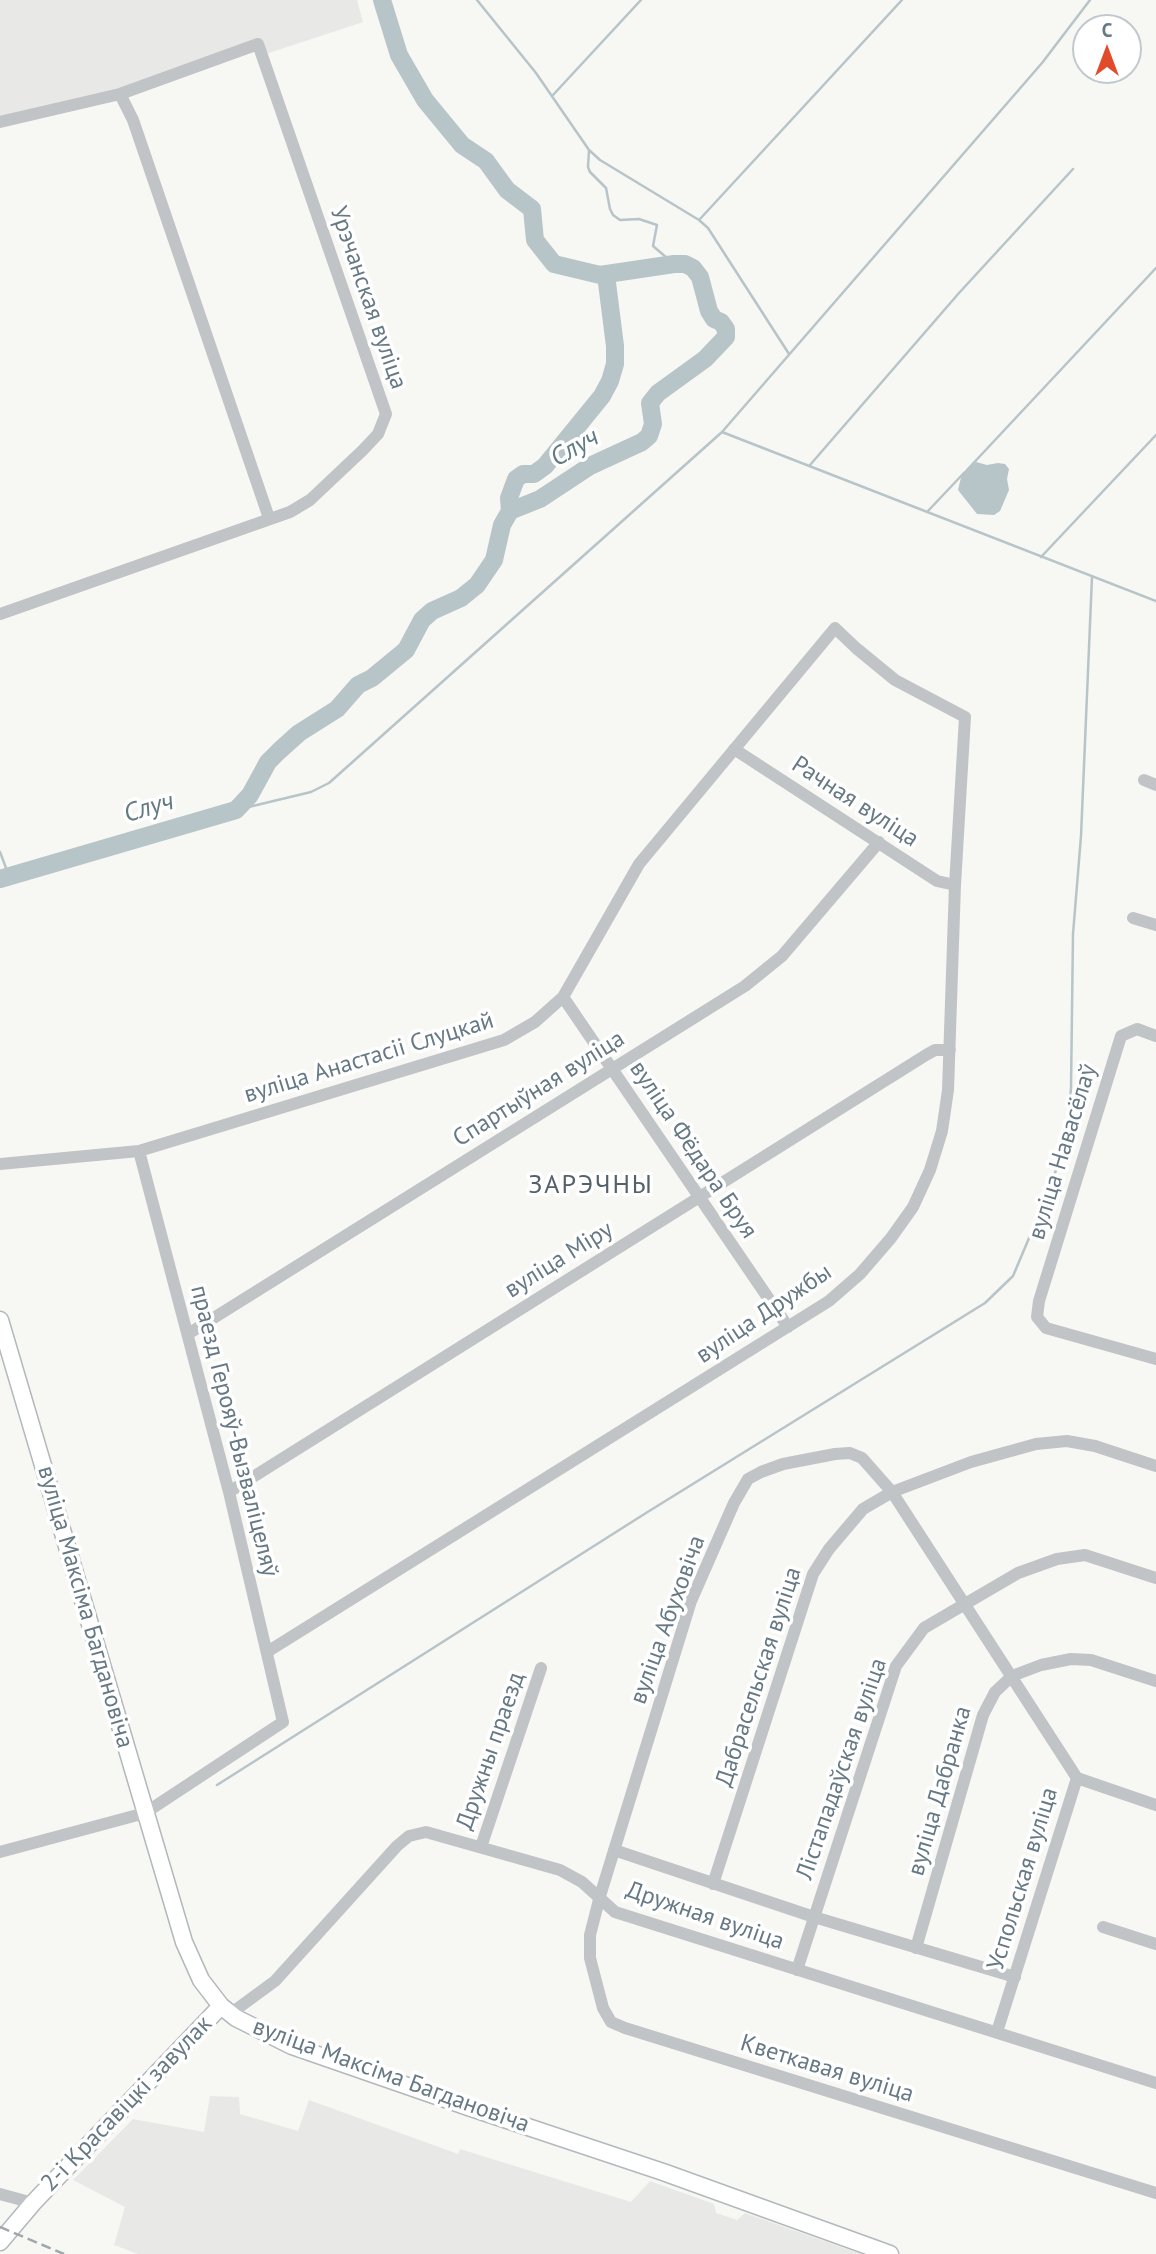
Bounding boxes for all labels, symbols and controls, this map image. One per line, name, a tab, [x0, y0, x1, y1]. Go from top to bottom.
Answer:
north arrow	[1072, 14, 1142, 84]
text: С	[1102, 18, 1112, 42]
street label: Урэчанская вуліца	[323, 203, 413, 393]
water label: Случ	[545, 422, 605, 474]
street label: Рачная вуліца	[786, 750, 924, 854]
water label: Случ	[120, 786, 178, 830]
street label: вуліца Анастасіі Слуцкай	[241, 1006, 497, 1110]
street label: Спартыўная вуліца	[448, 1025, 630, 1153]
street label: вуліца Фёдара Бруя	[623, 1056, 763, 1244]
street label: вуліца Навасёлаў	[1023, 1061, 1103, 1243]
district label: ЗАРЭЧНЫ	[529, 1170, 653, 1202]
street label: вуліца Міру	[500, 1215, 618, 1305]
street label: вуліца Дружбы	[691, 1258, 837, 1370]
street label: праезд Герояў-Вызваліцеляў	[184, 1282, 284, 1580]
street label: вуліца Максіма Багдановіча	[31, 1463, 139, 1751]
street label: вуліца Абуховіча	[624, 1532, 712, 1708]
street label: Дабрасельская вуліца	[710, 1564, 808, 1790]
street label: Лістападаўская вуліца	[791, 1654, 893, 1884]
street label: Дружны праезд	[451, 1669, 531, 1833]
street label: вуліца Дабранка	[902, 1703, 978, 1879]
street label: Успольская вуліца	[982, 1784, 1064, 1974]
street label: Дружная вуліца	[622, 1876, 788, 1956]
street label: 2-і Красавіцкі завулак	[36, 2010, 218, 2198]
street label: вуліца Максіма Багдановіча	[249, 2013, 533, 2139]
street label: Кветкавая вуліца	[737, 2029, 917, 2109]

